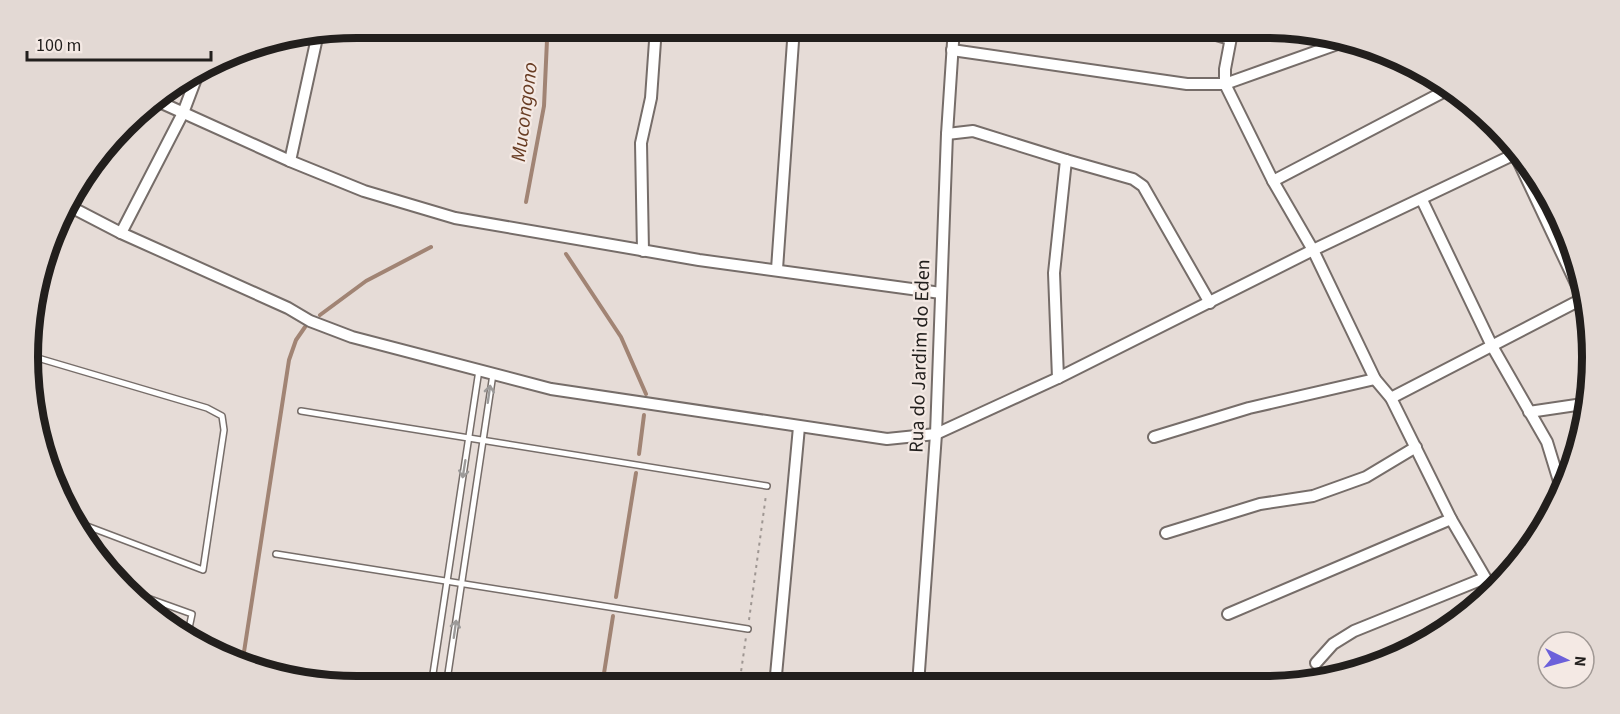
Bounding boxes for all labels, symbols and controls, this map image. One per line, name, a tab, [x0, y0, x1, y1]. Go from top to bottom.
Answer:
scale bar	[27, 24, 212, 62]
text: 100 m	[36, 33, 81, 58]
water label: Mucongono	[503, 60, 545, 164]
street label: Rua do Jardim do Eden	[903, 259, 937, 453]
one-way arrow	[484, 385, 495, 405]
one-way arrow	[458, 459, 469, 479]
one-way arrow	[449, 619, 460, 639]
north arrow	[1536, 630, 1596, 690]
text: N	[1569, 655, 1591, 667]

